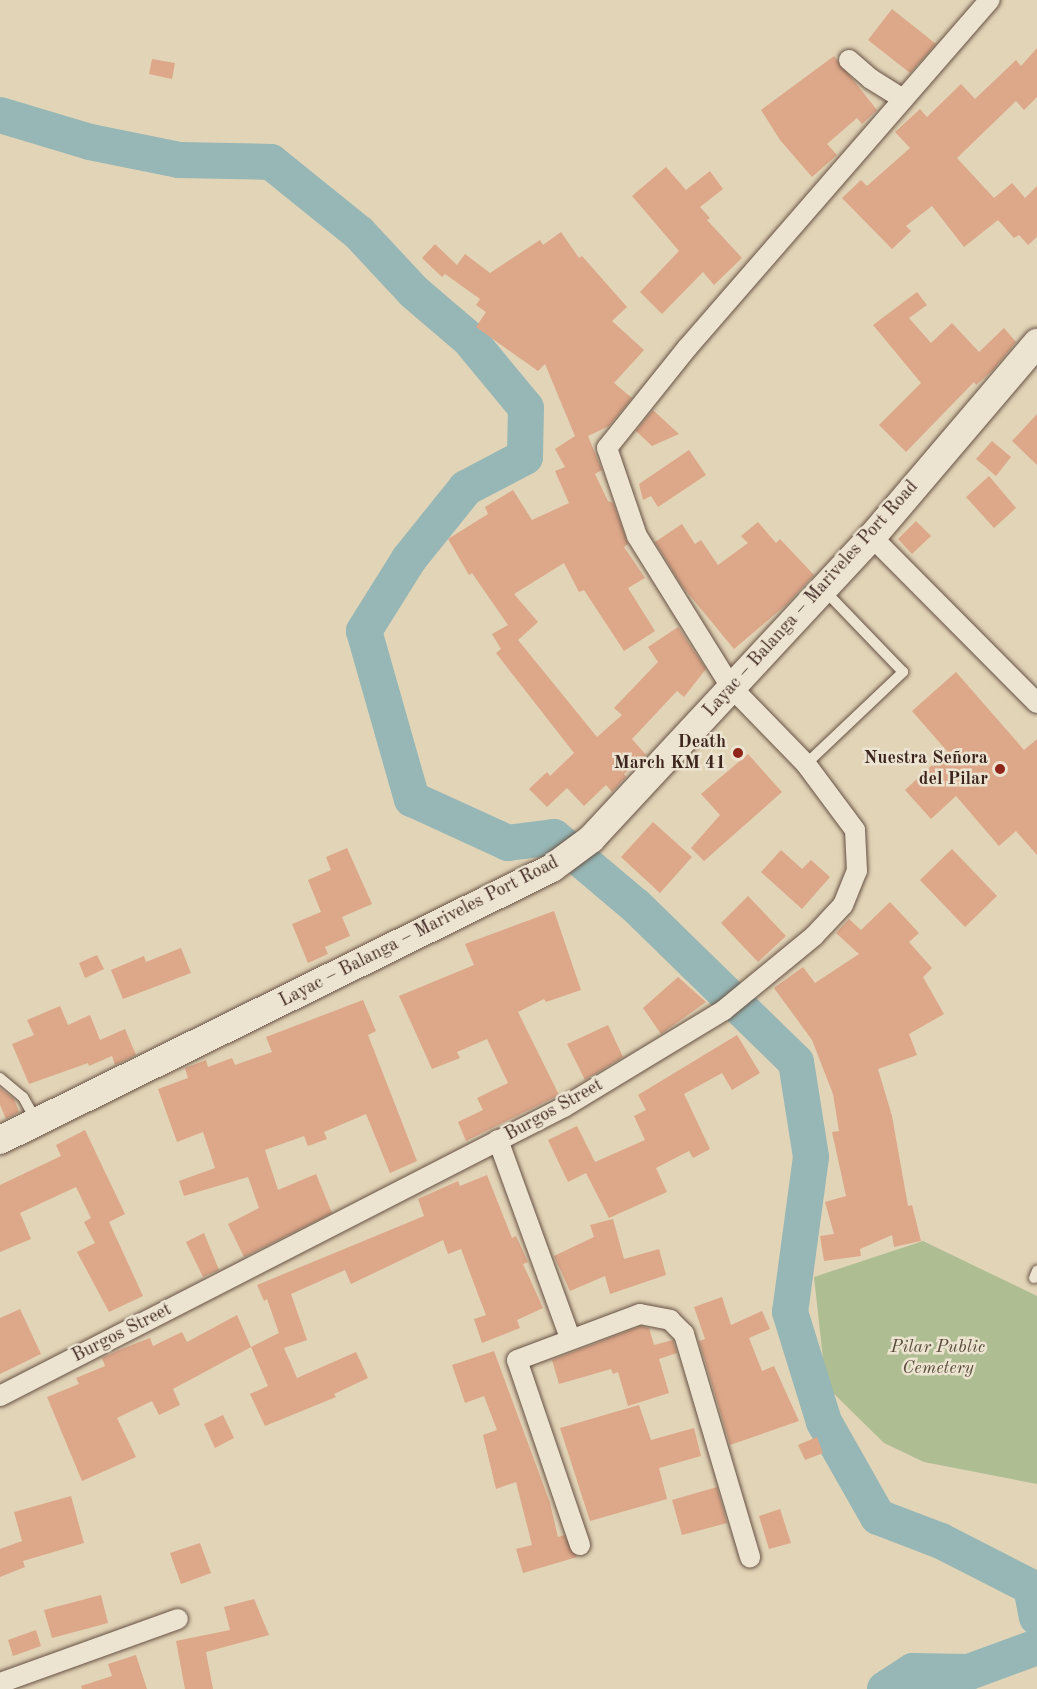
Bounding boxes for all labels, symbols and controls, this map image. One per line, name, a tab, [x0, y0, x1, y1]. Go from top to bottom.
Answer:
street label: Layac – Balanga – Mariveles Port Road	[699, 476, 923, 722]
place label: Death March KM 41	[614, 732, 726, 774]
marker: Death March KM 41	[731, 746, 745, 760]
place label: Nuestra Señora del Pilar	[864, 748, 988, 790]
marker: Nuestra Señora del Pilar	[993, 762, 1007, 776]
street label: Layac – Balanga – Mariveles Port Road	[276, 852, 562, 1012]
street label: Burgos Street	[501, 1074, 607, 1146]
street label: Burgos Street	[69, 1299, 175, 1367]
park label: Pilar Public Cemetery	[890, 1337, 986, 1380]

